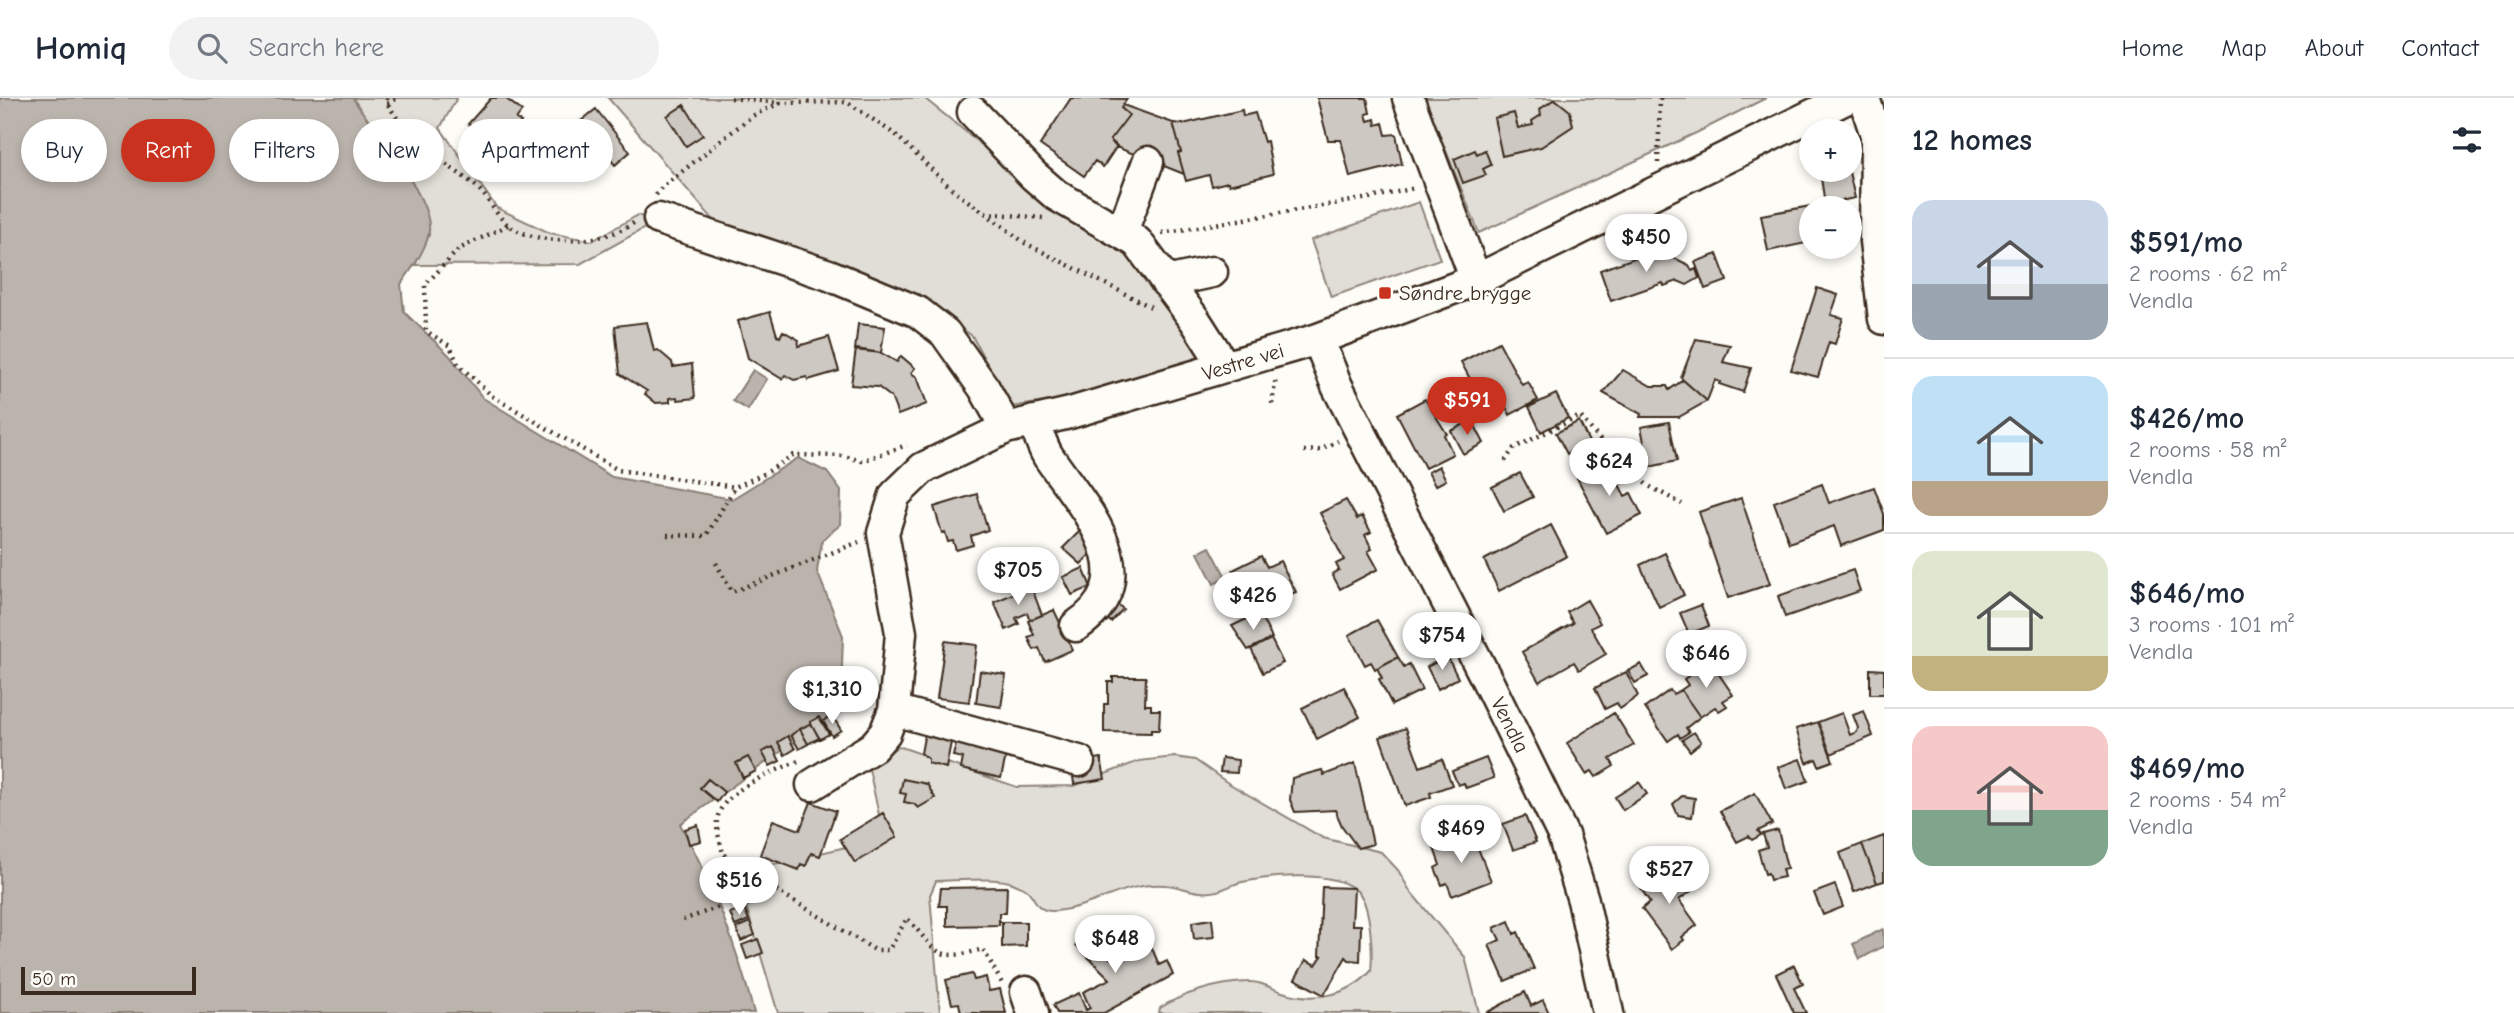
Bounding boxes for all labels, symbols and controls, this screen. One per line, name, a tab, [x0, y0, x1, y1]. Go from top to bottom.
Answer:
search box	[169, 17, 659, 80]
text: Homiq	[35, 29, 127, 67]
icon: search	[193, 29, 231, 67]
text: Search here	[249, 33, 384, 63]
text: Home	[2122, 34, 2183, 62]
text: Map	[2221, 34, 2267, 62]
text: About	[2305, 34, 2363, 62]
text: Contact	[2401, 34, 2479, 62]
chip: Buy	[21, 119, 107, 182]
chip: Rent	[121, 119, 215, 182]
chip: Filters	[229, 119, 339, 182]
chip: New	[353, 119, 444, 182]
chip: Apartment	[458, 119, 613, 182]
map controls	[1799, 119, 1862, 259]
button: +	[1799, 119, 1862, 182]
icon: filters	[2448, 121, 2486, 159]
text: 12 homes	[1912, 123, 2032, 158]
button: −	[1799, 196, 1862, 259]
pin: $450	[1605, 214, 1687, 274]
text: $450	[1621, 223, 1671, 250]
text: $591/mo	[2129, 225, 2243, 260]
icon: home	[1968, 228, 2052, 312]
text: 2 rooms · 62 m²	[2129, 260, 2287, 287]
place label: Søndre brygge	[1399, 281, 1531, 305]
marker: Søndre brygge	[1377, 285, 1393, 301]
text: Vendla	[2129, 287, 2193, 314]
street label: Vestre vei	[1199, 338, 1287, 386]
pin: $591	[1426, 378, 1508, 437]
text: $591	[1443, 386, 1491, 413]
text: $426/mo	[2129, 401, 2244, 436]
icon: home	[1968, 404, 2052, 488]
text: 2 rooms · 58 m²	[2129, 436, 2287, 463]
pin: $624	[1568, 438, 1650, 498]
text: $624	[1585, 447, 1633, 474]
text: Vendla	[2129, 463, 2193, 490]
pin: $705	[977, 547, 1059, 607]
text: $705	[993, 556, 1043, 583]
pin: $426	[1212, 573, 1294, 632]
text: $646/mo	[2129, 576, 2245, 611]
icon: home	[1968, 579, 2052, 663]
text: $426	[1229, 581, 1277, 608]
text: 3 rooms · 101 m²	[2129, 611, 2294, 638]
pin: $754	[1401, 612, 1483, 672]
text: $754	[1418, 621, 1466, 648]
pin: $646	[1665, 630, 1747, 690]
text: Vendla	[2129, 638, 2193, 665]
text: $646	[1682, 639, 1730, 666]
pin: $1,310	[775, 666, 889, 726]
text: $1,310	[802, 675, 862, 702]
street label: Vendla	[1486, 693, 1534, 757]
text: $469/mo	[2129, 751, 2245, 786]
icon: home	[1968, 754, 2052, 838]
text: 2 rooms · 54 m²	[2129, 786, 2286, 813]
pin: $469	[1420, 806, 1502, 865]
text: Vendla	[2129, 813, 2193, 840]
text: $469	[1437, 814, 1485, 841]
pin: $527	[1628, 846, 1710, 906]
text: $527	[1645, 855, 1693, 882]
pin: $516	[698, 858, 780, 917]
text: $516	[715, 866, 763, 893]
pin: $648	[1074, 916, 1156, 975]
text: $648	[1091, 924, 1139, 951]
scale bar	[21, 964, 196, 996]
text: 50 m	[32, 968, 76, 990]

